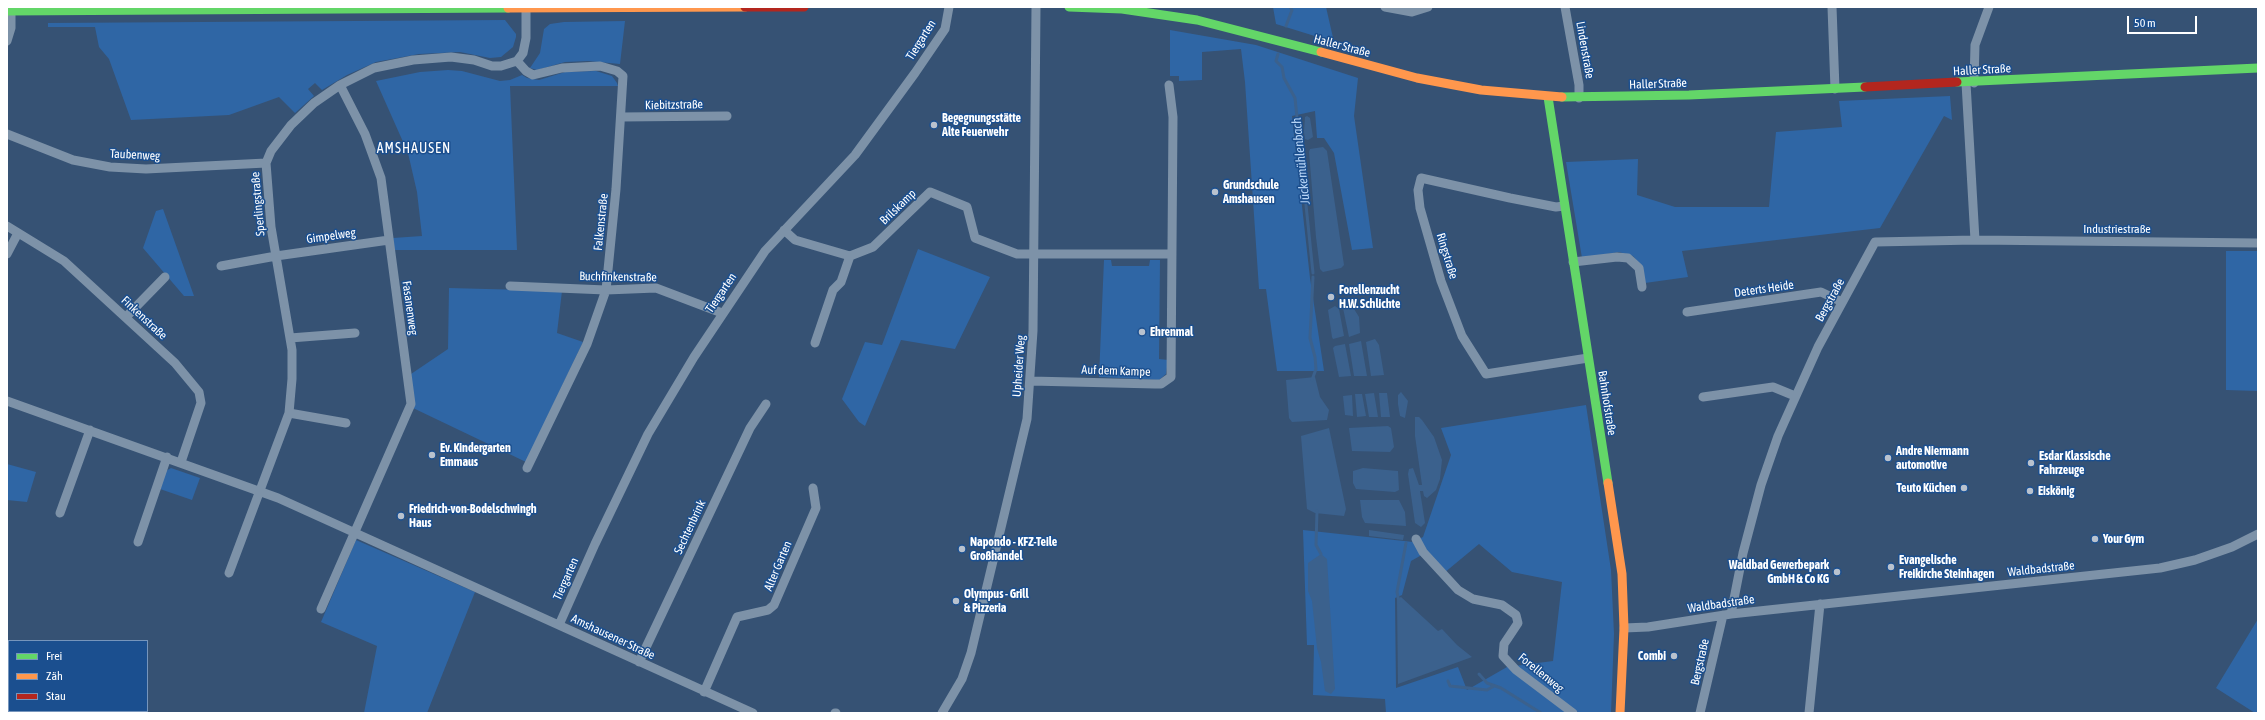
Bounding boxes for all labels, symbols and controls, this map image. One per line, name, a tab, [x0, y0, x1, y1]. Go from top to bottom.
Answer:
scale bar	[2129, 8, 2199, 34]
text: 50 m	[2134, 16, 2156, 30]
street label: Tiergarten	[903, 17, 939, 63]
street label: Lindenstraße	[1573, 20, 1597, 80]
street label: Haller Straße	[1312, 32, 1372, 60]
street label: Haller Straße	[1953, 61, 2011, 79]
street label: Haller Straße	[1629, 76, 1687, 92]
street label: Kiebitzstraße	[645, 97, 703, 113]
place label: Begegnungsstätte Alte Feuerwehr	[942, 111, 1021, 139]
water label: Jückemühlenbach	[1289, 117, 1313, 205]
marker: Begegnungsstätte Alte Feuerwehr	[929, 120, 939, 130]
district label: AMSHAUSEN	[377, 141, 451, 157]
street label: Taubenweg	[109, 146, 161, 164]
street label: Sperlingstraße	[248, 171, 268, 237]
place label: Grundschule Amshausen	[1223, 178, 1279, 206]
street label: Brilskamp	[877, 186, 919, 228]
marker: Grundschule Amshausen	[1210, 187, 1220, 197]
street label: Falkenstraße	[591, 193, 611, 251]
street label: Industriestraße	[2083, 222, 2151, 236]
street label: Gimpelweg	[305, 225, 357, 247]
street label: Ringstraße	[1433, 231, 1461, 281]
street label: Buchfinkenstraße	[579, 269, 657, 285]
street label: Tiergarten	[702, 270, 740, 316]
street label: Bergstraße	[1812, 276, 1848, 324]
street label: Deterts Heide	[1733, 278, 1795, 300]
street label: Fasanenweg	[399, 280, 421, 336]
place label: Forellenzucht H.W. Schlichte	[1339, 283, 1400, 311]
marker: Forellenzucht H.W. Schlichte	[1326, 292, 1336, 302]
street label: Finkenstraße	[118, 293, 170, 343]
place label: Ehrenmal	[1150, 325, 1193, 339]
marker: Ehrenmal	[1137, 327, 1147, 337]
street label: Upheider Weg	[1010, 335, 1028, 397]
street label: Auf dem Kampe	[1081, 363, 1151, 379]
street label: Bahnhofstraße	[1595, 370, 1619, 436]
place label: Ev. Kindergarten Emmaus	[440, 441, 511, 469]
place label: Andre Niermann automotive	[1896, 444, 1969, 472]
place label: Esdar Klassische Fahrzeuge	[2039, 449, 2111, 477]
marker: Ev. Kindergarten Emmaus	[427, 450, 437, 460]
marker: Andre Niermann automotive	[1883, 453, 1893, 463]
marker: Esdar Klassische Fahrzeuge	[2026, 458, 2036, 468]
place label: Teuto Küchen	[1897, 481, 1956, 495]
marker: Teuto Küchen	[1959, 483, 1969, 493]
place label: Eiskönig	[2038, 484, 2075, 498]
marker: Eiskönig	[2025, 486, 2035, 496]
street label: Sechtenbrink	[671, 498, 709, 556]
place label: Friedrich-von-Bodelschwingh Haus	[409, 502, 537, 530]
marker: Friedrich-von-Bodelschwingh Haus	[396, 511, 406, 521]
place label: Your Gym	[2103, 532, 2144, 546]
marker: Your Gym	[2090, 534, 2100, 544]
place label: Napondo - KFZ-Teile Großhandel	[970, 535, 1057, 563]
street label: Alter Garten	[761, 539, 795, 593]
marker: Napondo - KFZ-Teile Großhandel	[957, 544, 967, 554]
place label: Evangelische Freikirche Steinhagen	[1899, 553, 1994, 581]
street label: Tiergarten	[550, 556, 582, 602]
place label: Waldbad Gewerbepark GmbH & Co KG	[1729, 558, 1829, 586]
street label: Waldbadstraße	[2007, 558, 2075, 580]
marker: Evangelische Freikirche Steinhagen	[1886, 562, 1896, 572]
marker: Waldbad Gewerbepark GmbH & Co KG	[1832, 567, 1842, 577]
place label: Olympus - Grill & Pizzeria	[964, 587, 1029, 615]
street label: Waldbadstraße	[1687, 592, 1755, 616]
marker: Olympus - Grill & Pizzeria	[951, 596, 961, 606]
street label: Amshausener Straße	[569, 611, 657, 663]
street label: Bergstraße	[1688, 637, 1712, 687]
legend	[8, 640, 148, 712]
text: Frei	[46, 649, 62, 663]
place label: Combi	[1638, 649, 1666, 663]
street label: Forellenweg	[1515, 650, 1567, 696]
marker: Combi	[1669, 651, 1679, 661]
text: Zäh	[46, 669, 63, 683]
text: Stau	[46, 689, 66, 703]

